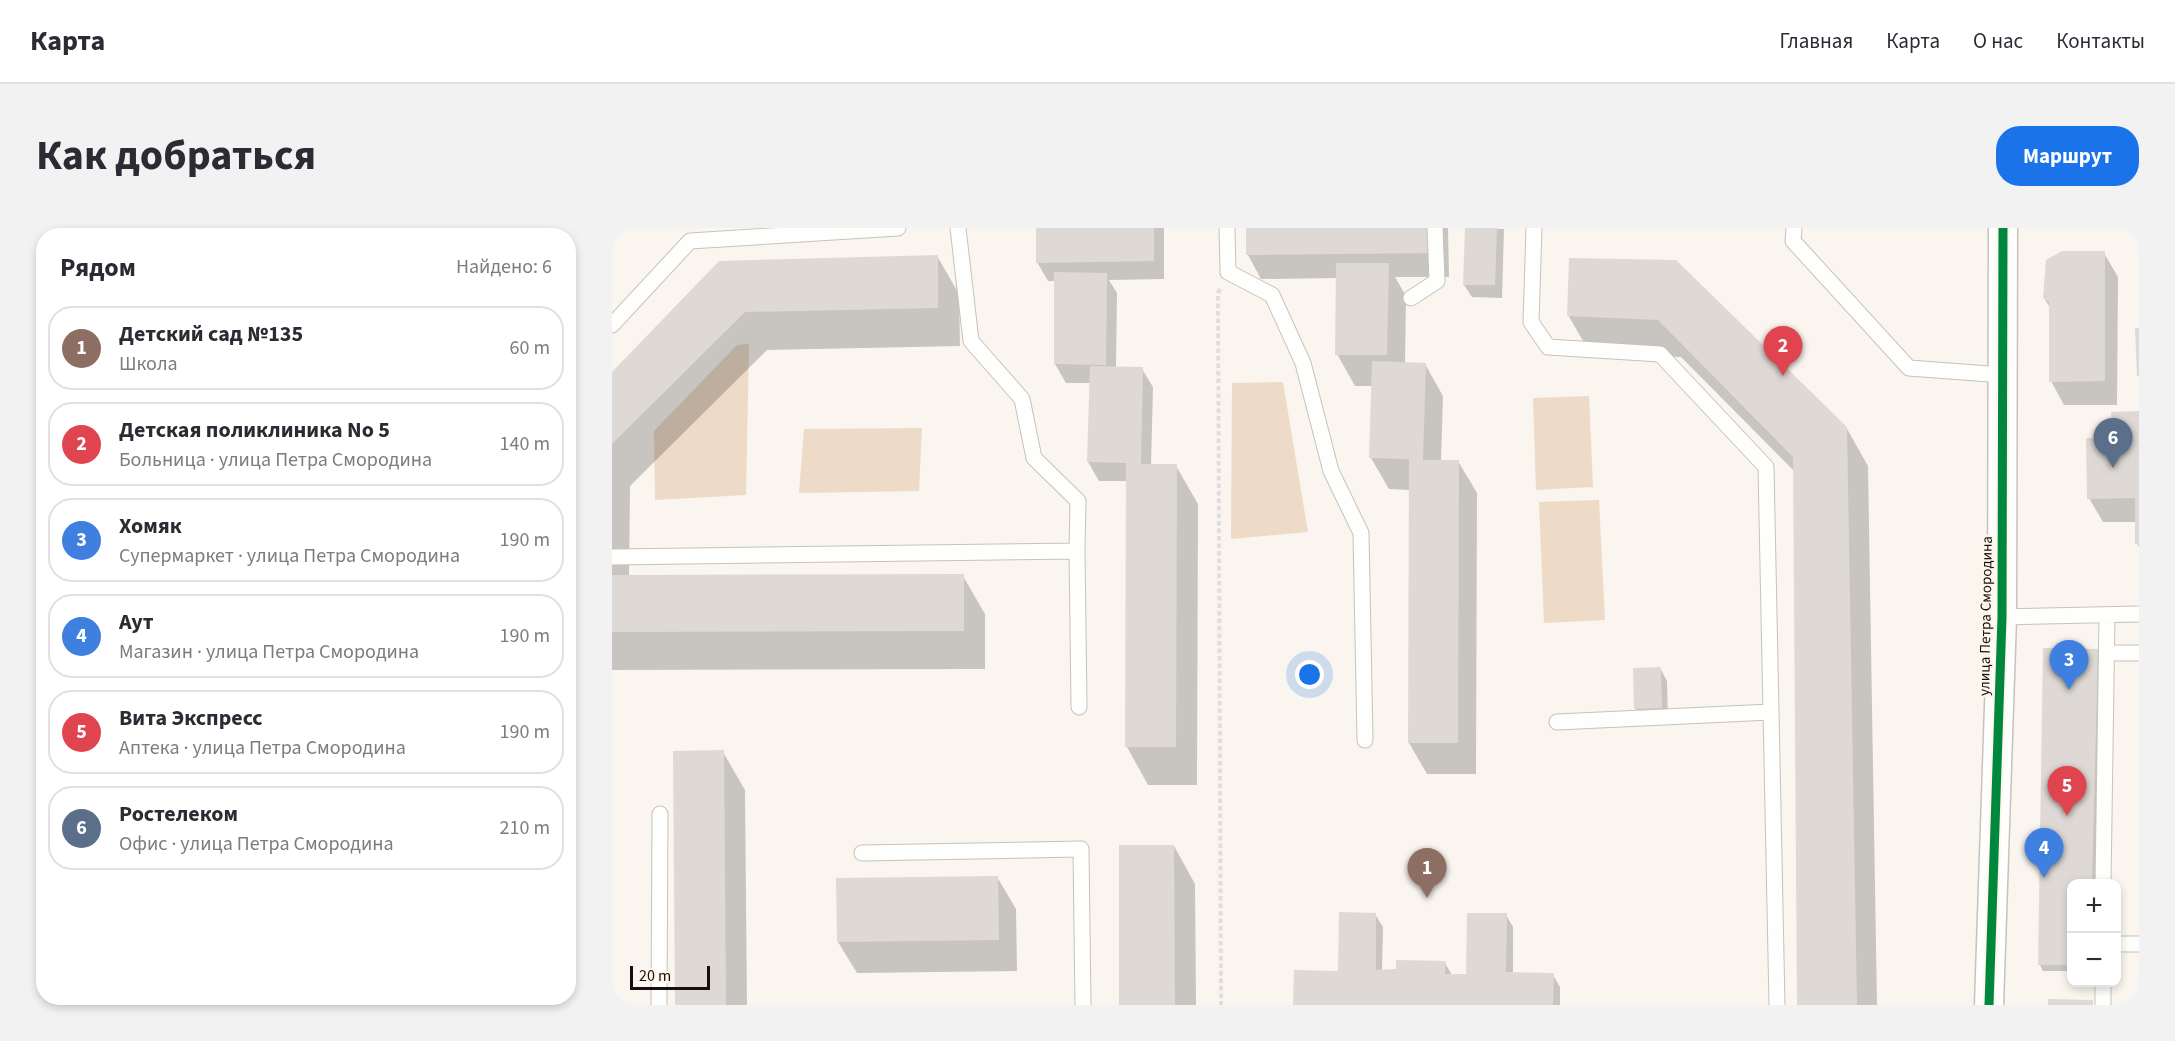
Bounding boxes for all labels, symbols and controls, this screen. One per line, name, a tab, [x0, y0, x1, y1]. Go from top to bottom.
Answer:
text: Карта	[30, 21, 105, 61]
text: Главная	[1780, 26, 1853, 56]
text: Карта	[1886, 26, 1940, 56]
text: О нас	[1973, 26, 2023, 56]
text: Контакты	[2056, 26, 2145, 56]
text: Как добраться	[36, 126, 316, 186]
button: Маршрут	[1996, 126, 2139, 186]
text: Рядом	[60, 249, 136, 286]
text: Найдено: 6	[456, 253, 552, 281]
text: Детский сад №135	[119, 318, 303, 350]
pin: 2	[1764, 326, 1802, 376]
text: 1	[76, 334, 87, 362]
text: 60 m	[510, 334, 550, 362]
text: Школа	[119, 350, 178, 378]
text: Детская поликлиника No 5	[119, 414, 390, 446]
pin: 6	[2094, 418, 2132, 468]
text: 2	[76, 430, 87, 458]
text: 140 m	[500, 430, 550, 458]
text: Больница · улица Петра Смородина	[119, 446, 432, 474]
text: Хомяк	[119, 510, 182, 542]
text: 3	[76, 526, 87, 554]
text: 190 m	[500, 526, 550, 554]
street label: улица Петра Смородина	[1974, 536, 1998, 696]
text: Супермаркет · улица Петра Смородина	[119, 542, 460, 570]
text: Аут	[119, 606, 154, 638]
text: 4	[76, 622, 87, 650]
text: 190 m	[500, 622, 550, 650]
text: Магазин · улица Петра Смородина	[119, 638, 419, 666]
pin: 3	[2050, 640, 2088, 690]
your location	[1295, 660, 1324, 689]
text: Вита Экспресс	[119, 702, 263, 734]
text: 5	[76, 718, 87, 746]
text: 190 m	[500, 718, 550, 746]
text: Аптека · улица Петра Смородина	[119, 734, 406, 762]
pin: 5	[2048, 766, 2086, 816]
text: Ростелеком	[119, 798, 238, 830]
text: 6	[76, 814, 87, 842]
text: 210 m	[500, 814, 550, 842]
pin: 4	[2024, 828, 2064, 878]
text: Офис · улица Петра Смородина	[119, 830, 394, 858]
pin: 1	[1408, 848, 1446, 898]
map controls	[2067, 879, 2121, 987]
button: +	[2067, 879, 2121, 933]
button: −	[2067, 933, 2121, 987]
scale bar	[630, 963, 710, 990]
text: 20 m	[639, 965, 671, 987]

